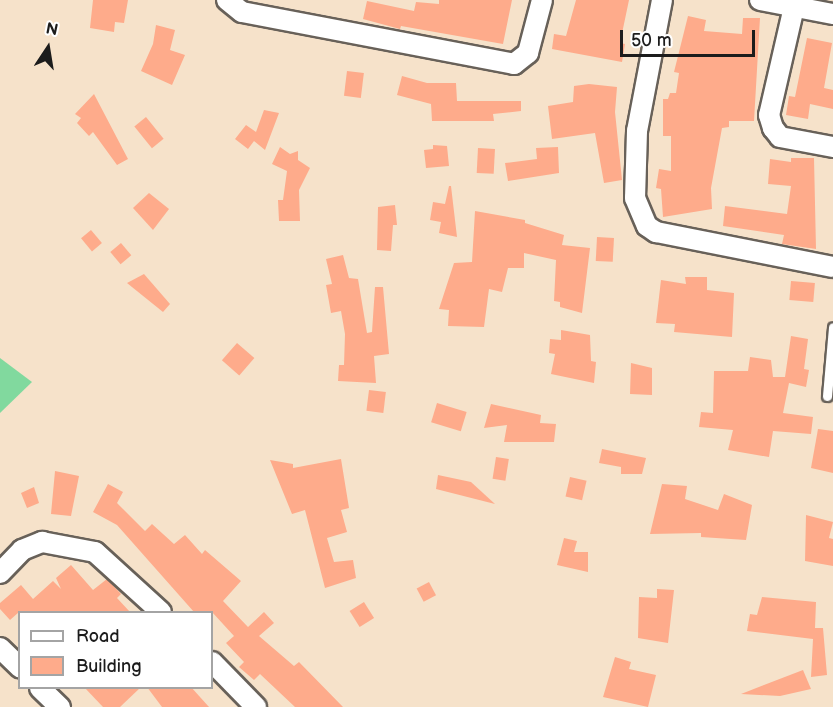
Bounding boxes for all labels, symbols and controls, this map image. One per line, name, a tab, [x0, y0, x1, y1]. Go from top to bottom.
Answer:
north arrow	[18, 18, 78, 78]
scale bar	[623, 18, 758, 56]
text: N	[44, 19, 60, 40]
text: 50 m	[631, 30, 672, 51]
legend	[18, 611, 213, 689]
text: Road	[76, 626, 120, 647]
text: Building	[76, 656, 142, 677]

